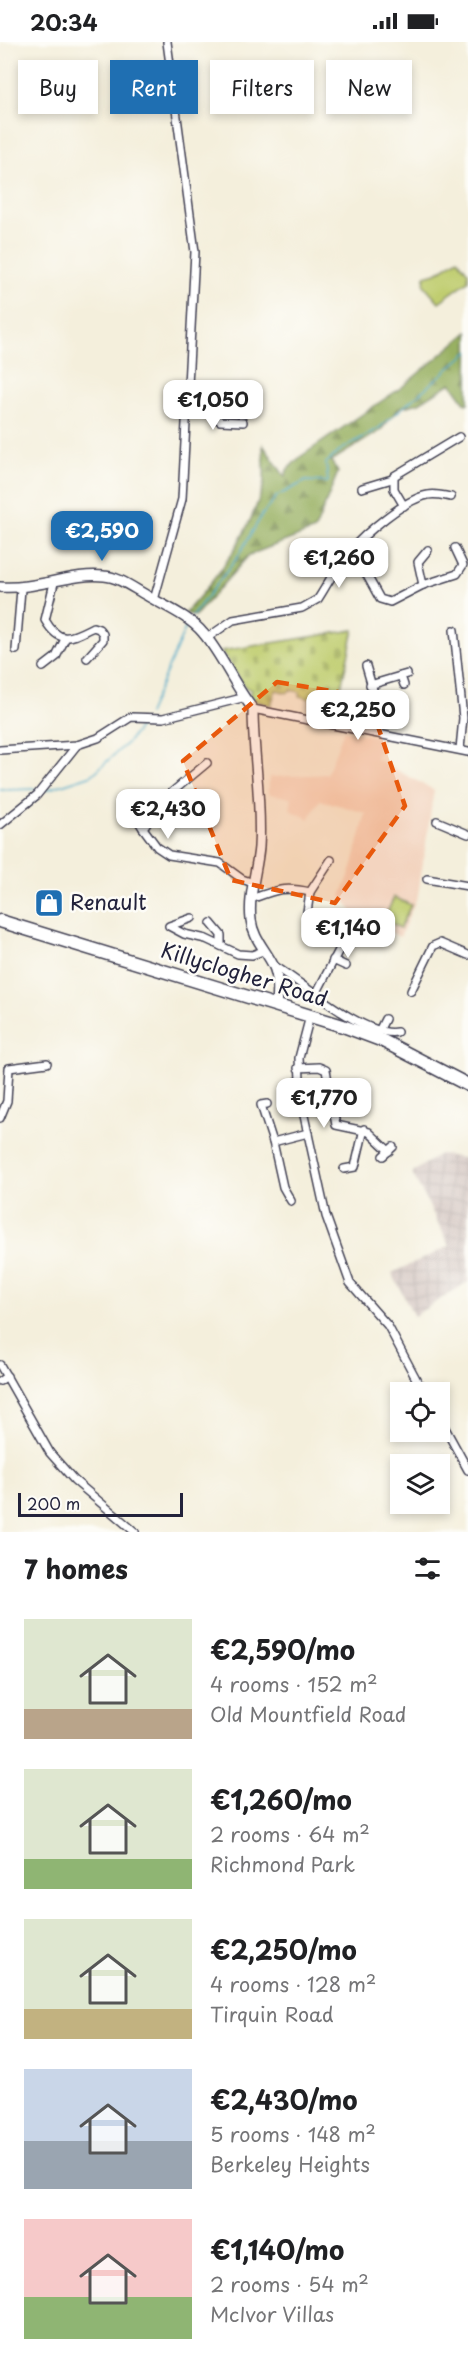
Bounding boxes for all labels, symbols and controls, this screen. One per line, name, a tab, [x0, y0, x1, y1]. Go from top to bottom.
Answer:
text: 20:34	[30, 5, 98, 38]
chip: Buy	[18, 60, 98, 114]
chip: Rent	[110, 60, 198, 114]
chip: Filters	[210, 60, 314, 114]
chip: New	[326, 60, 412, 114]
pin: €1,050	[164, 380, 262, 431]
text: €1,050	[177, 384, 249, 414]
pin: €2,590	[53, 511, 151, 562]
text: €2,590	[65, 515, 139, 545]
pin: €1,260	[290, 538, 388, 589]
text: €1,260	[303, 542, 375, 572]
pin: €2,250	[309, 690, 407, 741]
text: €2,250	[320, 694, 396, 724]
pin: €2,430	[119, 789, 217, 840]
text: €2,430	[130, 793, 206, 823]
place label: Renault	[70, 885, 147, 917]
shop icon: Renault	[33, 887, 65, 919]
pin: €1,140	[299, 908, 397, 959]
text: €1,140	[315, 912, 381, 942]
street label: Killyclogher Road	[157, 932, 332, 1014]
pin: €1,770	[275, 1078, 373, 1129]
text: €1,770	[290, 1082, 358, 1112]
map controls	[390, 1382, 450, 1514]
button: locate	[390, 1382, 450, 1442]
button: layers	[390, 1454, 450, 1514]
scale bar	[18, 1490, 183, 1518]
text: 200 m	[27, 1491, 80, 1515]
text: 7 homes	[24, 1549, 128, 1588]
icon: filters	[411, 1552, 444, 1585]
text: €2,590/mo	[210, 1630, 355, 1669]
icon: home	[72, 1643, 144, 1715]
text: 4 rooms · 152 m²	[210, 1669, 378, 1699]
text: Old Mountfield Road	[210, 1699, 407, 1729]
text: €1,260/mo	[210, 1780, 352, 1819]
icon: home	[72, 1793, 144, 1865]
text: 2 rooms · 64 m²	[210, 1819, 370, 1849]
text: Richmond Park	[210, 1849, 355, 1879]
text: €2,250/mo	[210, 1930, 357, 1969]
icon: home	[72, 1943, 144, 2015]
text: 4 rooms · 128 m²	[210, 1969, 376, 1999]
text: Tirquin Road	[210, 1999, 334, 2029]
text: €2,430/mo	[210, 2080, 357, 2119]
icon: home	[72, 2093, 144, 2165]
text: 5 rooms · 148 m²	[210, 2119, 376, 2149]
text: Berkeley Heights	[210, 2149, 370, 2179]
text: €1,140/mo	[210, 2230, 344, 2269]
icon: home	[72, 2243, 144, 2315]
text: 2 rooms · 54 m²	[210, 2269, 369, 2299]
text: McIvor Villas	[210, 2299, 334, 2329]

